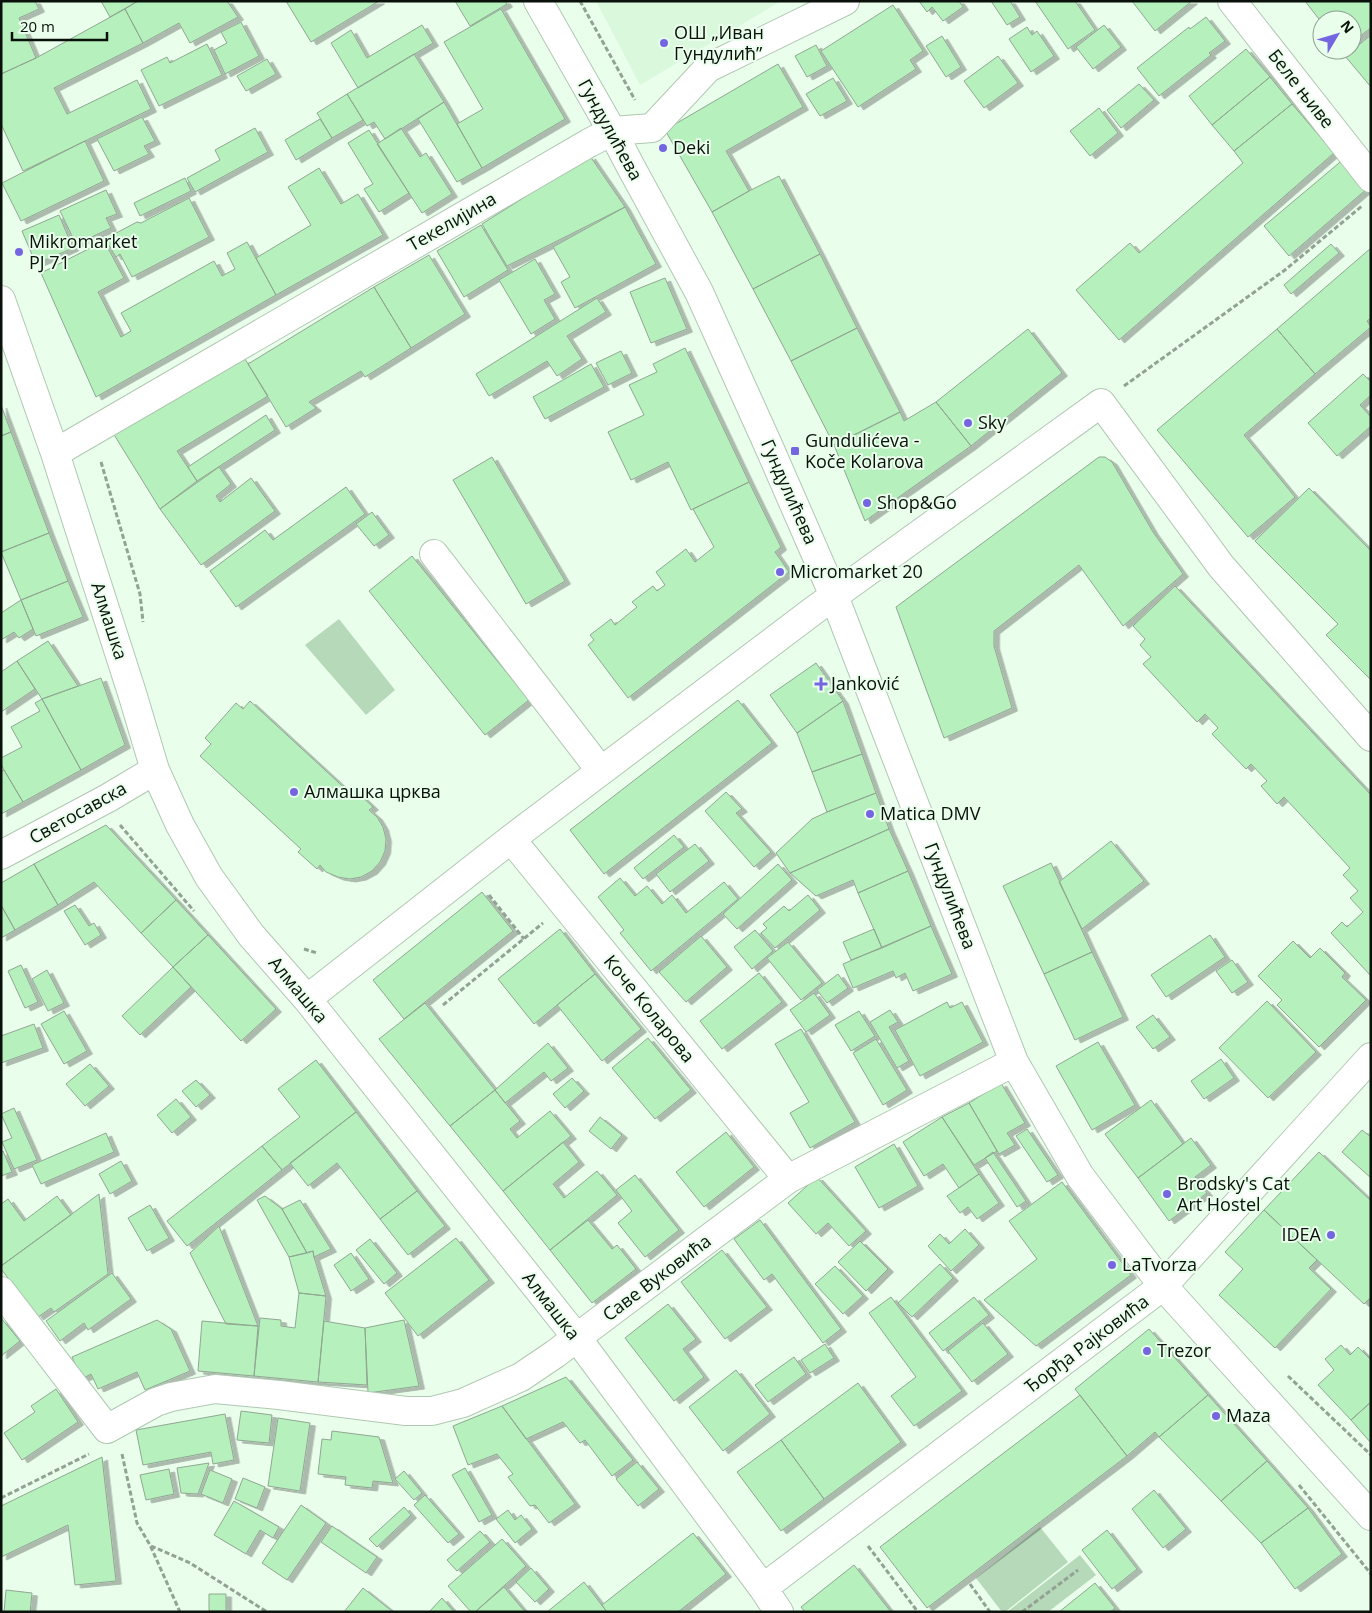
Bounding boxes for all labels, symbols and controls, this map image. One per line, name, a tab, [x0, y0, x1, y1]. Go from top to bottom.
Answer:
scale bar	[12, 10, 108, 42]
north arrow	[1312, 10, 1362, 60]
text: 20 m	[20, 16, 55, 36]
text: N	[1337, 16, 1359, 37]
place label: ОШ „Иван Гундулић”	[674, 20, 764, 65]
marker: ОШ „Иван Гундулић”	[658, 37, 670, 49]
street label: Беле њиве	[1263, 44, 1340, 133]
street label: Гундулићева	[573, 75, 649, 184]
place label: Deki	[673, 135, 710, 159]
marker: Deki	[657, 142, 669, 154]
street label: Текелијина	[403, 186, 500, 256]
place label: Mikromarket PJ 71	[29, 229, 137, 274]
marker: Mikromarket PJ 71	[13, 246, 25, 258]
place label: Sky	[978, 410, 1007, 434]
marker: Sky	[962, 417, 974, 429]
place label: Gundulićeva - Koče Kolarova	[805, 428, 924, 473]
street label: Гундулићева	[756, 435, 824, 548]
marker: Gundulićeva - Koče Kolarova	[789, 445, 801, 457]
place label: Shop&Go	[877, 490, 957, 514]
marker: Shop&Go	[861, 497, 873, 509]
place label: Micromarket 20	[790, 559, 923, 583]
marker: Micromarket 20	[774, 566, 786, 578]
street label: Алмашка	[86, 579, 134, 663]
place label: Janković	[829, 671, 900, 695]
marker: Janković	[815, 678, 827, 690]
street label: Светосавска	[24, 775, 131, 849]
place label: Алмашка црква	[304, 779, 441, 803]
marker: Алмашка црква	[288, 786, 300, 798]
place label: Matica DMV	[880, 801, 981, 825]
marker: Matica DMV	[864, 808, 876, 820]
street label: Гундулићева	[920, 839, 982, 952]
street label: Коче Коларова	[599, 950, 701, 1067]
street label: Алмашка	[264, 951, 334, 1028]
place label: Brodsky's Cat Art Hostel	[1177, 1171, 1290, 1216]
marker: Brodsky's Cat Art Hostel	[1161, 1188, 1173, 1200]
place label: IDEA	[1282, 1222, 1322, 1246]
street label: Саве Вуковића	[597, 1228, 716, 1326]
marker: IDEA	[1325, 1229, 1337, 1241]
place label: LaTvorza	[1122, 1252, 1197, 1276]
marker: LaTvorza	[1106, 1259, 1118, 1271]
street label: Алмашка	[518, 1266, 586, 1344]
street label: Ђорђа Рајковића	[1020, 1289, 1153, 1398]
place label: Trezor	[1157, 1338, 1212, 1362]
marker: Trezor	[1141, 1345, 1153, 1357]
place label: Maza	[1226, 1403, 1271, 1427]
marker: Maza	[1210, 1410, 1222, 1422]

